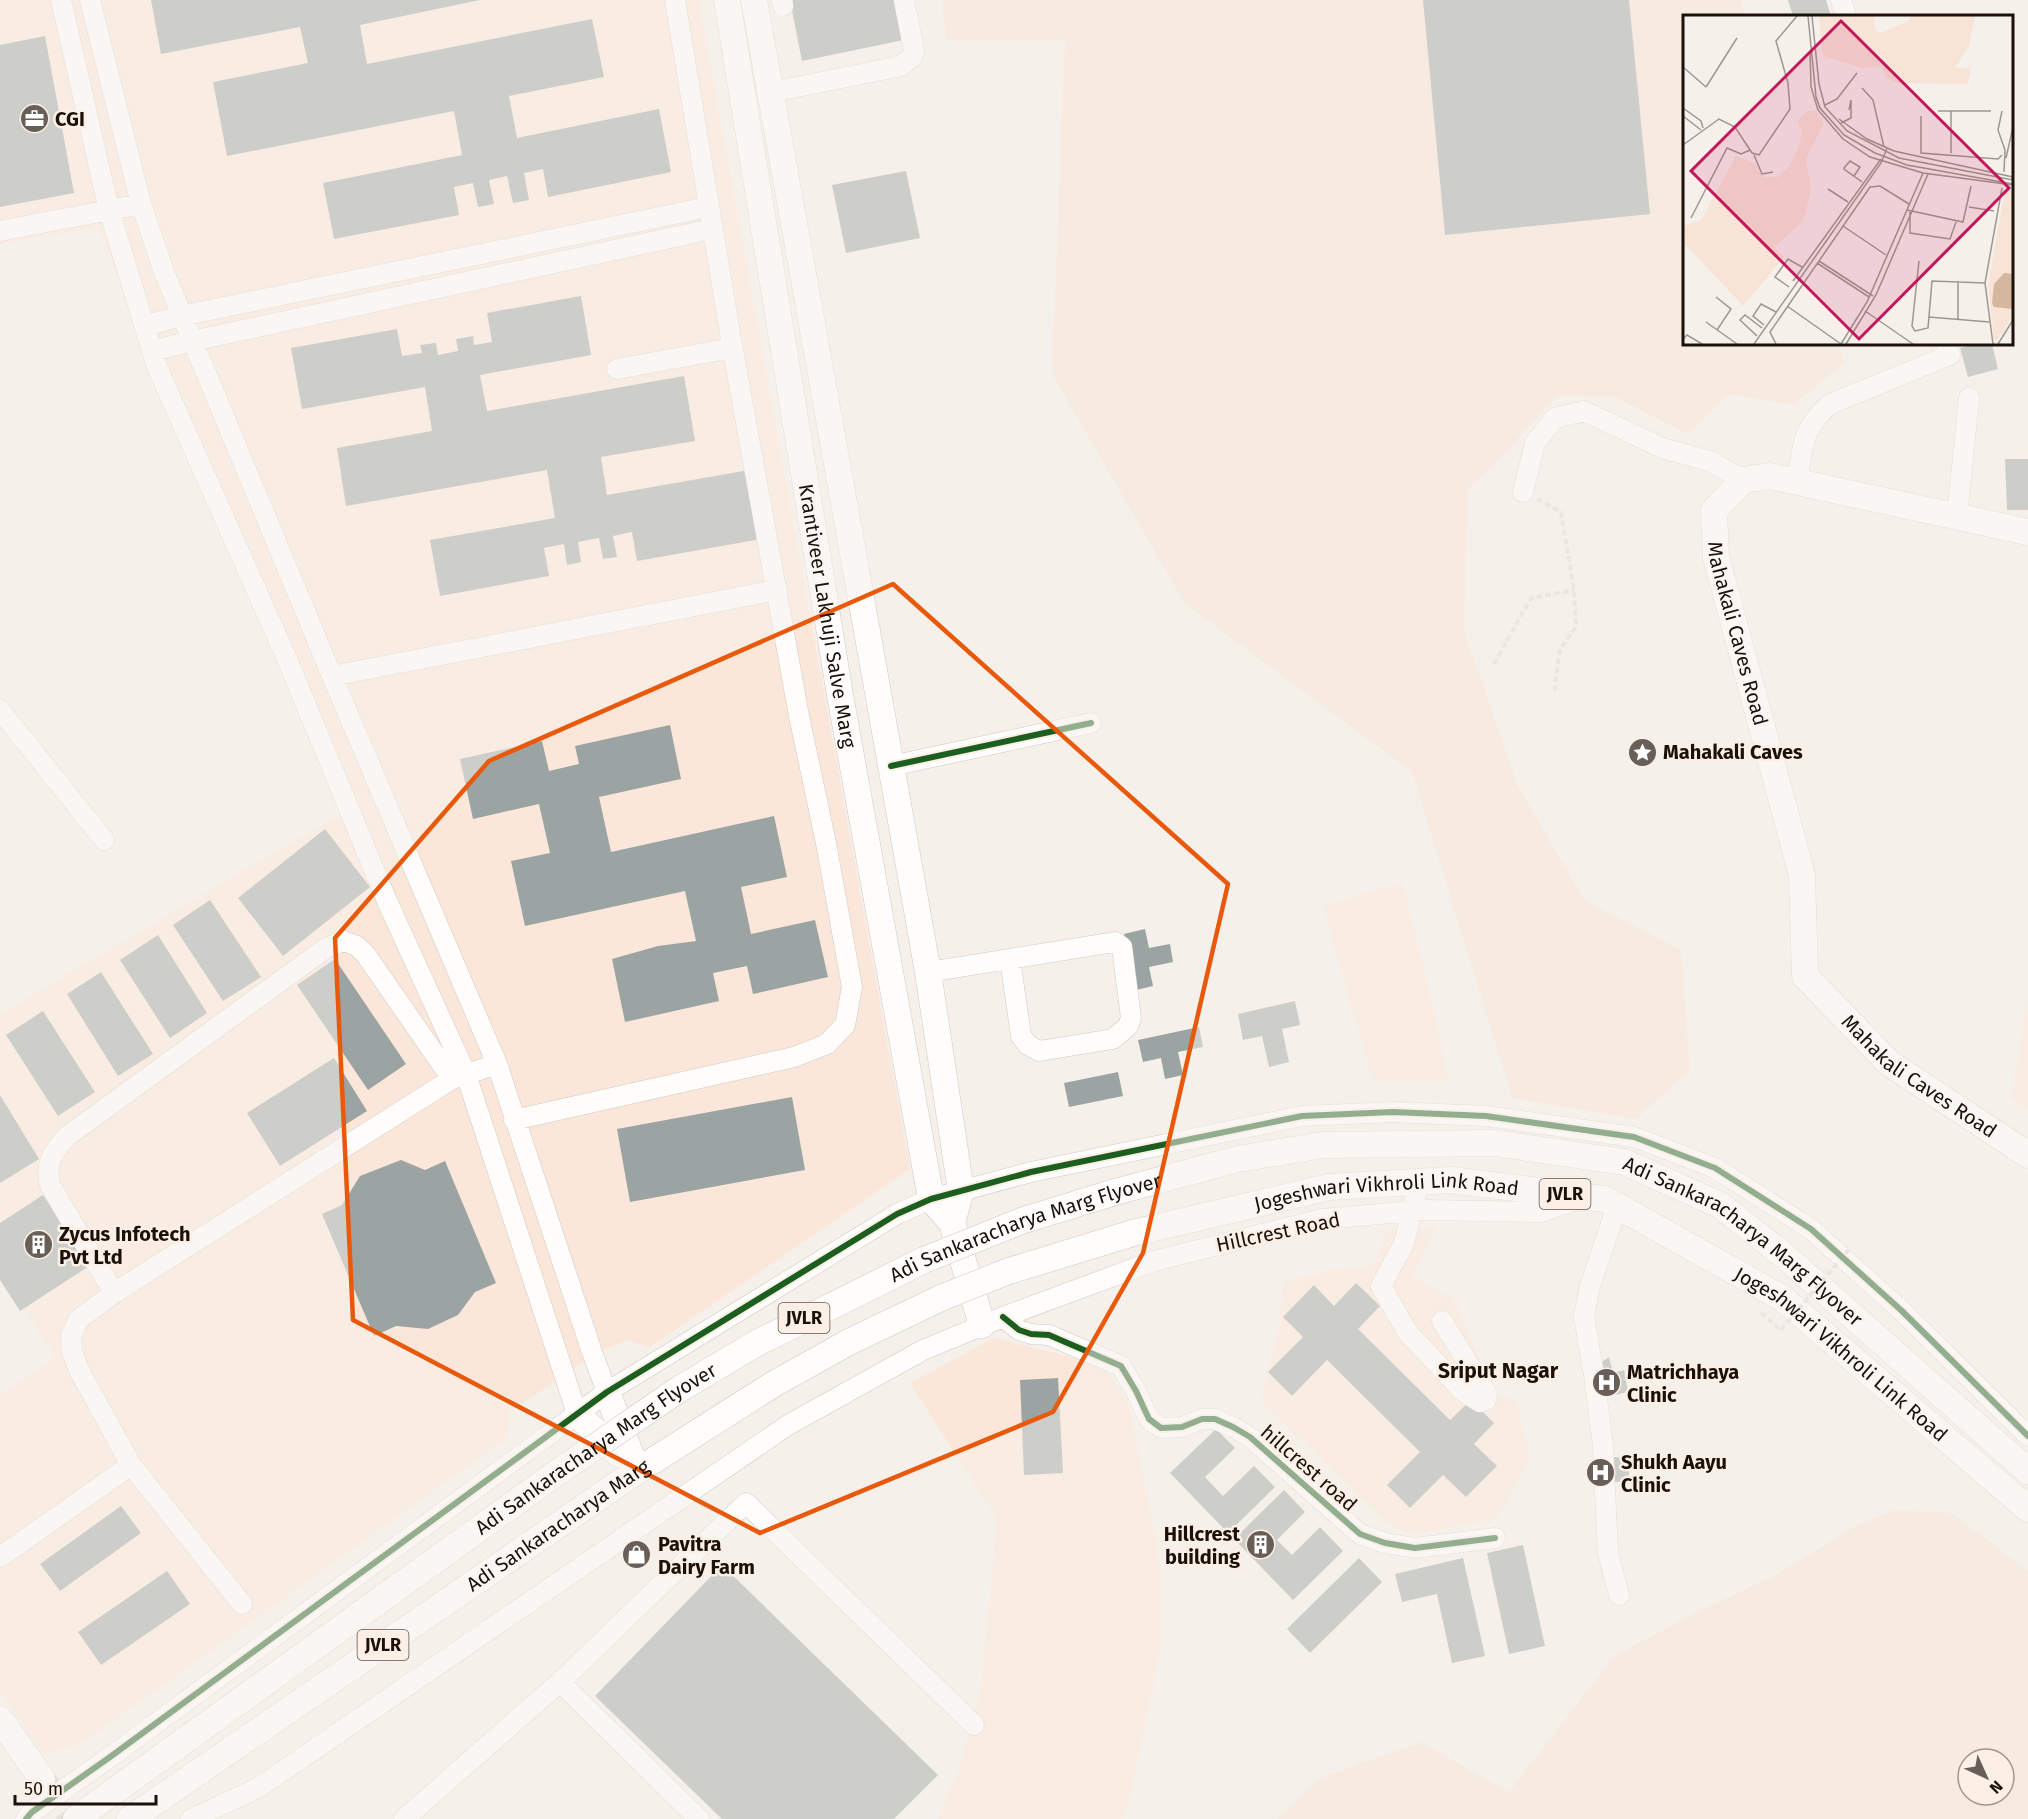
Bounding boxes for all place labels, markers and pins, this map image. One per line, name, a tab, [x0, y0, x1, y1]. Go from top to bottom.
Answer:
office icon: CGI	[18, 103, 50, 135]
place label: CGI	[55, 107, 85, 131]
place icon: Mahakali Caves	[1626, 736, 1658, 768]
place label: Mahakali Caves	[1663, 740, 1803, 764]
place label: Zycus Infotech Pvt Ltd	[59, 1222, 191, 1269]
building icon: Zycus Infotech Pvt Ltd	[22, 1229, 54, 1261]
place label: Matrichhaya Clinic	[1627, 1360, 1739, 1407]
hospital icon: Matrichhaya Clinic	[1590, 1367, 1622, 1399]
place label: Shukh Aayu Clinic	[1621, 1450, 1727, 1497]
hospital icon: Shukh Aayu Clinic	[1584, 1457, 1616, 1489]
place label: Hillcrest building	[1164, 1522, 1241, 1569]
building icon: Hillcrest building	[1245, 1529, 1277, 1561]
place label: Pavitra Dairy Farm	[658, 1532, 755, 1579]
shop icon: Pavitra Dairy Farm	[621, 1539, 653, 1571]

